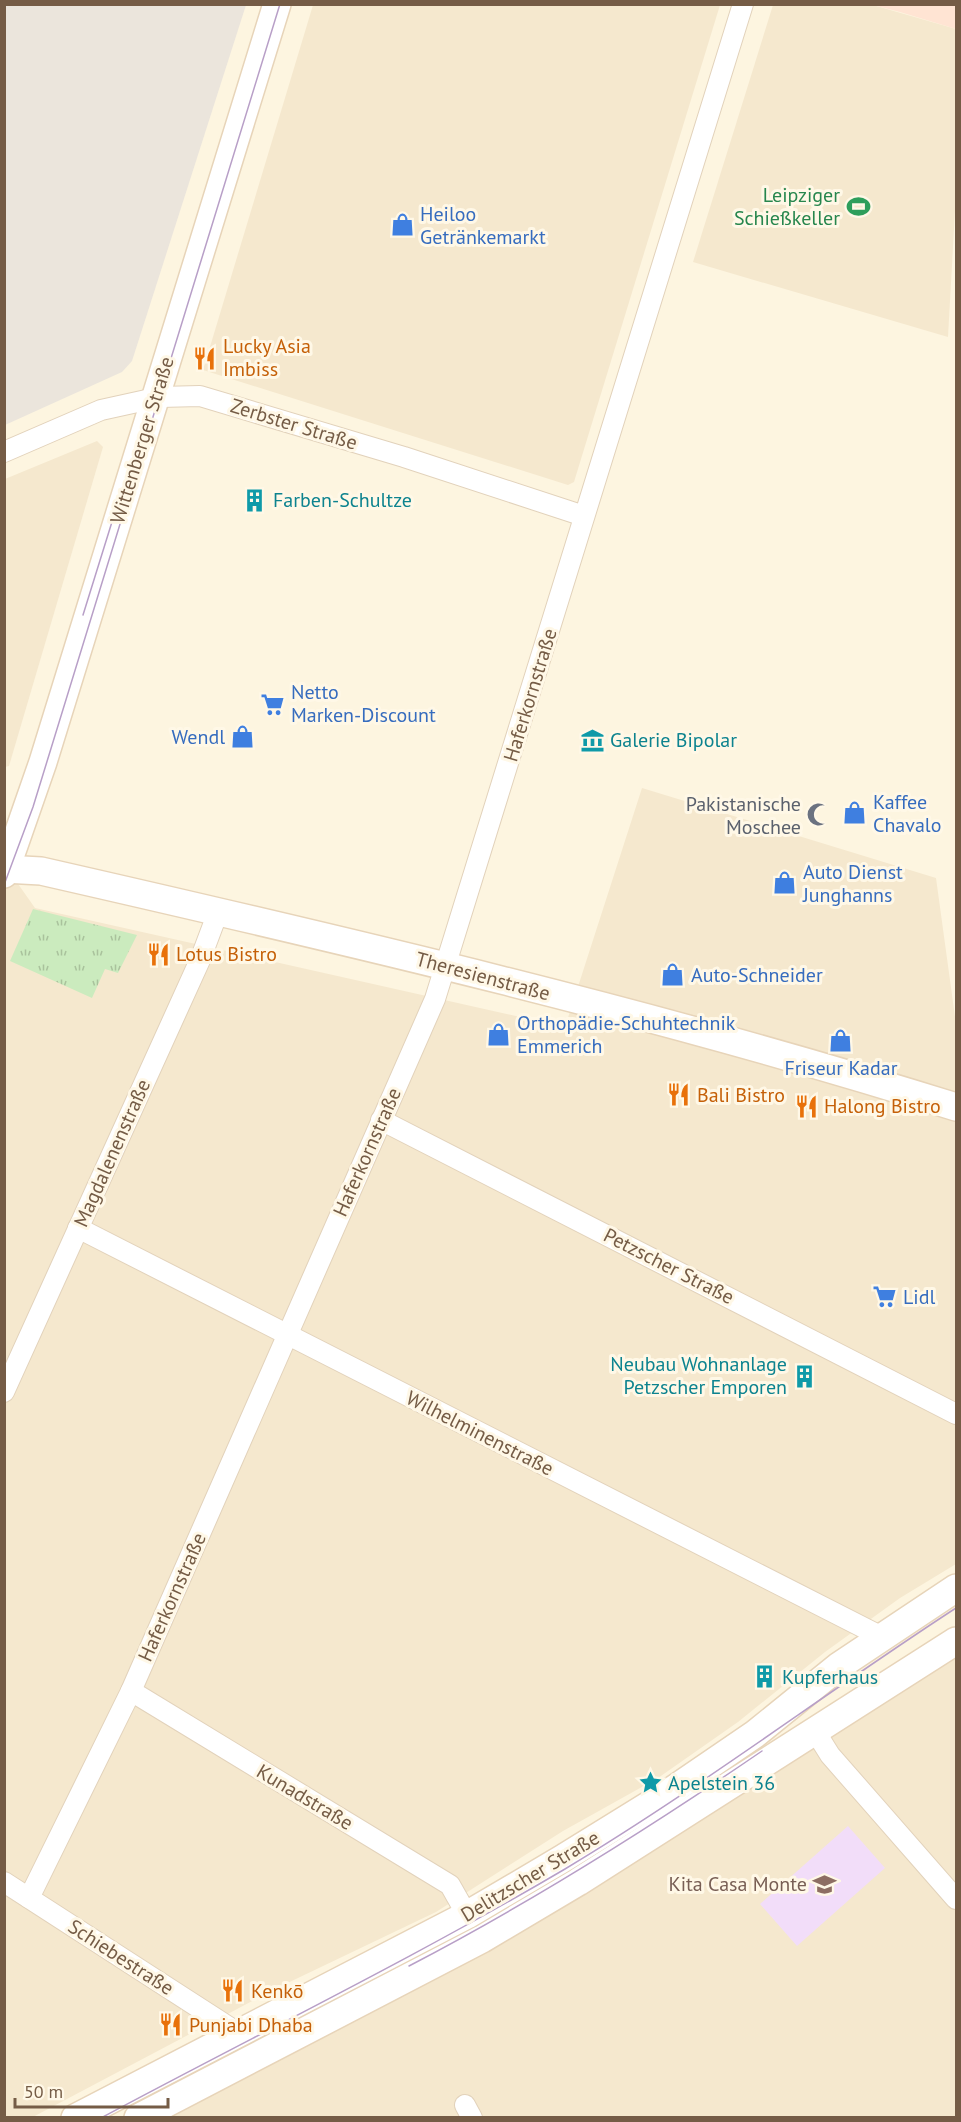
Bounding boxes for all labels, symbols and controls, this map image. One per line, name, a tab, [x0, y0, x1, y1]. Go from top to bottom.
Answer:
place label: Leipziger Schießkeller	[734, 182, 840, 231]
sports icon: Leipziger Schießkeller	[845, 193, 871, 219]
place label: Heiloo Getränkemarkt	[420, 201, 546, 250]
shop icon: Heiloo Getränkemarkt	[389, 212, 415, 238]
place label: Lucky Asia Imbiss	[223, 333, 311, 382]
restaurant icon: Lucky Asia Imbiss	[192, 345, 218, 371]
street label: Wittenberger Straße	[104, 353, 180, 527]
street label: Zerbster Straße	[228, 392, 360, 456]
building icon: Farben-Schultze	[242, 487, 268, 513]
place label: Farben-Schultze	[273, 487, 412, 513]
street label: Haferkornstraße	[497, 625, 563, 765]
place label: Netto Marken-Discount	[291, 679, 436, 728]
supermarket icon: Netto Marken-Discount	[260, 691, 286, 717]
place label: Wendl	[172, 724, 225, 750]
shop icon: Wendl	[230, 724, 256, 750]
museum icon: Galerie Bipolar	[579, 727, 605, 753]
place label: Galerie Bipolar	[610, 727, 737, 753]
place label: Kaffee Chavalo	[873, 789, 941, 838]
place label: Pakistanische Moschee	[686, 791, 801, 840]
shop icon: Kaffee Chavalo	[842, 800, 868, 826]
mosque icon: Pakistanische Moschee	[806, 802, 832, 828]
place label: Auto Dienst Junghanns	[802, 859, 903, 908]
shop icon: Auto Dienst Junghanns	[772, 870, 798, 896]
restaurant icon: Lotus Bistro	[145, 941, 171, 967]
place label: Lotus Bistro	[176, 941, 277, 967]
street label: Theresienstraße	[413, 946, 553, 1006]
shop icon: Auto-Schneider	[660, 962, 686, 988]
place label: Auto-Schneider	[691, 962, 823, 988]
place label: Orthopädie-Schuhtechnik Emmerich	[517, 1010, 736, 1059]
shop icon: Orthopädie-Schuhtechnik Emmerich	[486, 1021, 512, 1047]
shop icon: Friseur Kadar	[828, 1028, 854, 1054]
place label: Friseur Kadar	[784, 1055, 898, 1081]
street label: Magdalenenstraße	[68, 1075, 156, 1231]
restaurant icon: Bali Bistro	[666, 1082, 692, 1108]
place label: Bali Bistro	[697, 1082, 785, 1108]
street label: Haferkornstraße	[327, 1084, 407, 1220]
restaurant icon: Halong Bistro	[793, 1093, 819, 1119]
place label: Halong Bistro	[824, 1093, 941, 1119]
street label: Petzscher Straße	[599, 1222, 739, 1310]
supermarket icon: Lidl	[872, 1284, 898, 1310]
place label: Lidl	[903, 1284, 935, 1310]
place label: Neubau Wohnanlage Petzscher Emporen	[610, 1351, 787, 1400]
building icon: Neubau Wohnanlage Petzscher Emporen	[792, 1363, 818, 1389]
street label: Wilhelminenstraße	[402, 1385, 558, 1481]
street label: Haferkornstraße	[132, 1529, 212, 1665]
building icon: Kupferhaus	[751, 1664, 777, 1690]
place label: Kupferhaus	[782, 1664, 878, 1690]
street label: Kunadstraße	[252, 1758, 358, 1836]
place icon: Apelstein 36	[637, 1770, 663, 1796]
place label: Apelstein 36	[668, 1770, 775, 1796]
street label: Delitzscher Straße	[456, 1824, 604, 1928]
place label: Kita Casa Monte	[669, 1871, 807, 1897]
school or university icon: Kita Casa Monte	[812, 1871, 838, 1897]
street label: Schiebestraße	[63, 1913, 179, 2001]
restaurant icon: Kenkō	[220, 1978, 246, 2004]
place label: Kenkō	[251, 1978, 303, 2004]
restaurant icon: Punjabi Dhaba	[158, 2012, 184, 2038]
place label: Punjabi Dhaba	[189, 2012, 313, 2038]
scale bar	[15, 2071, 168, 2109]
text: 50 m	[24, 2080, 63, 2103]

